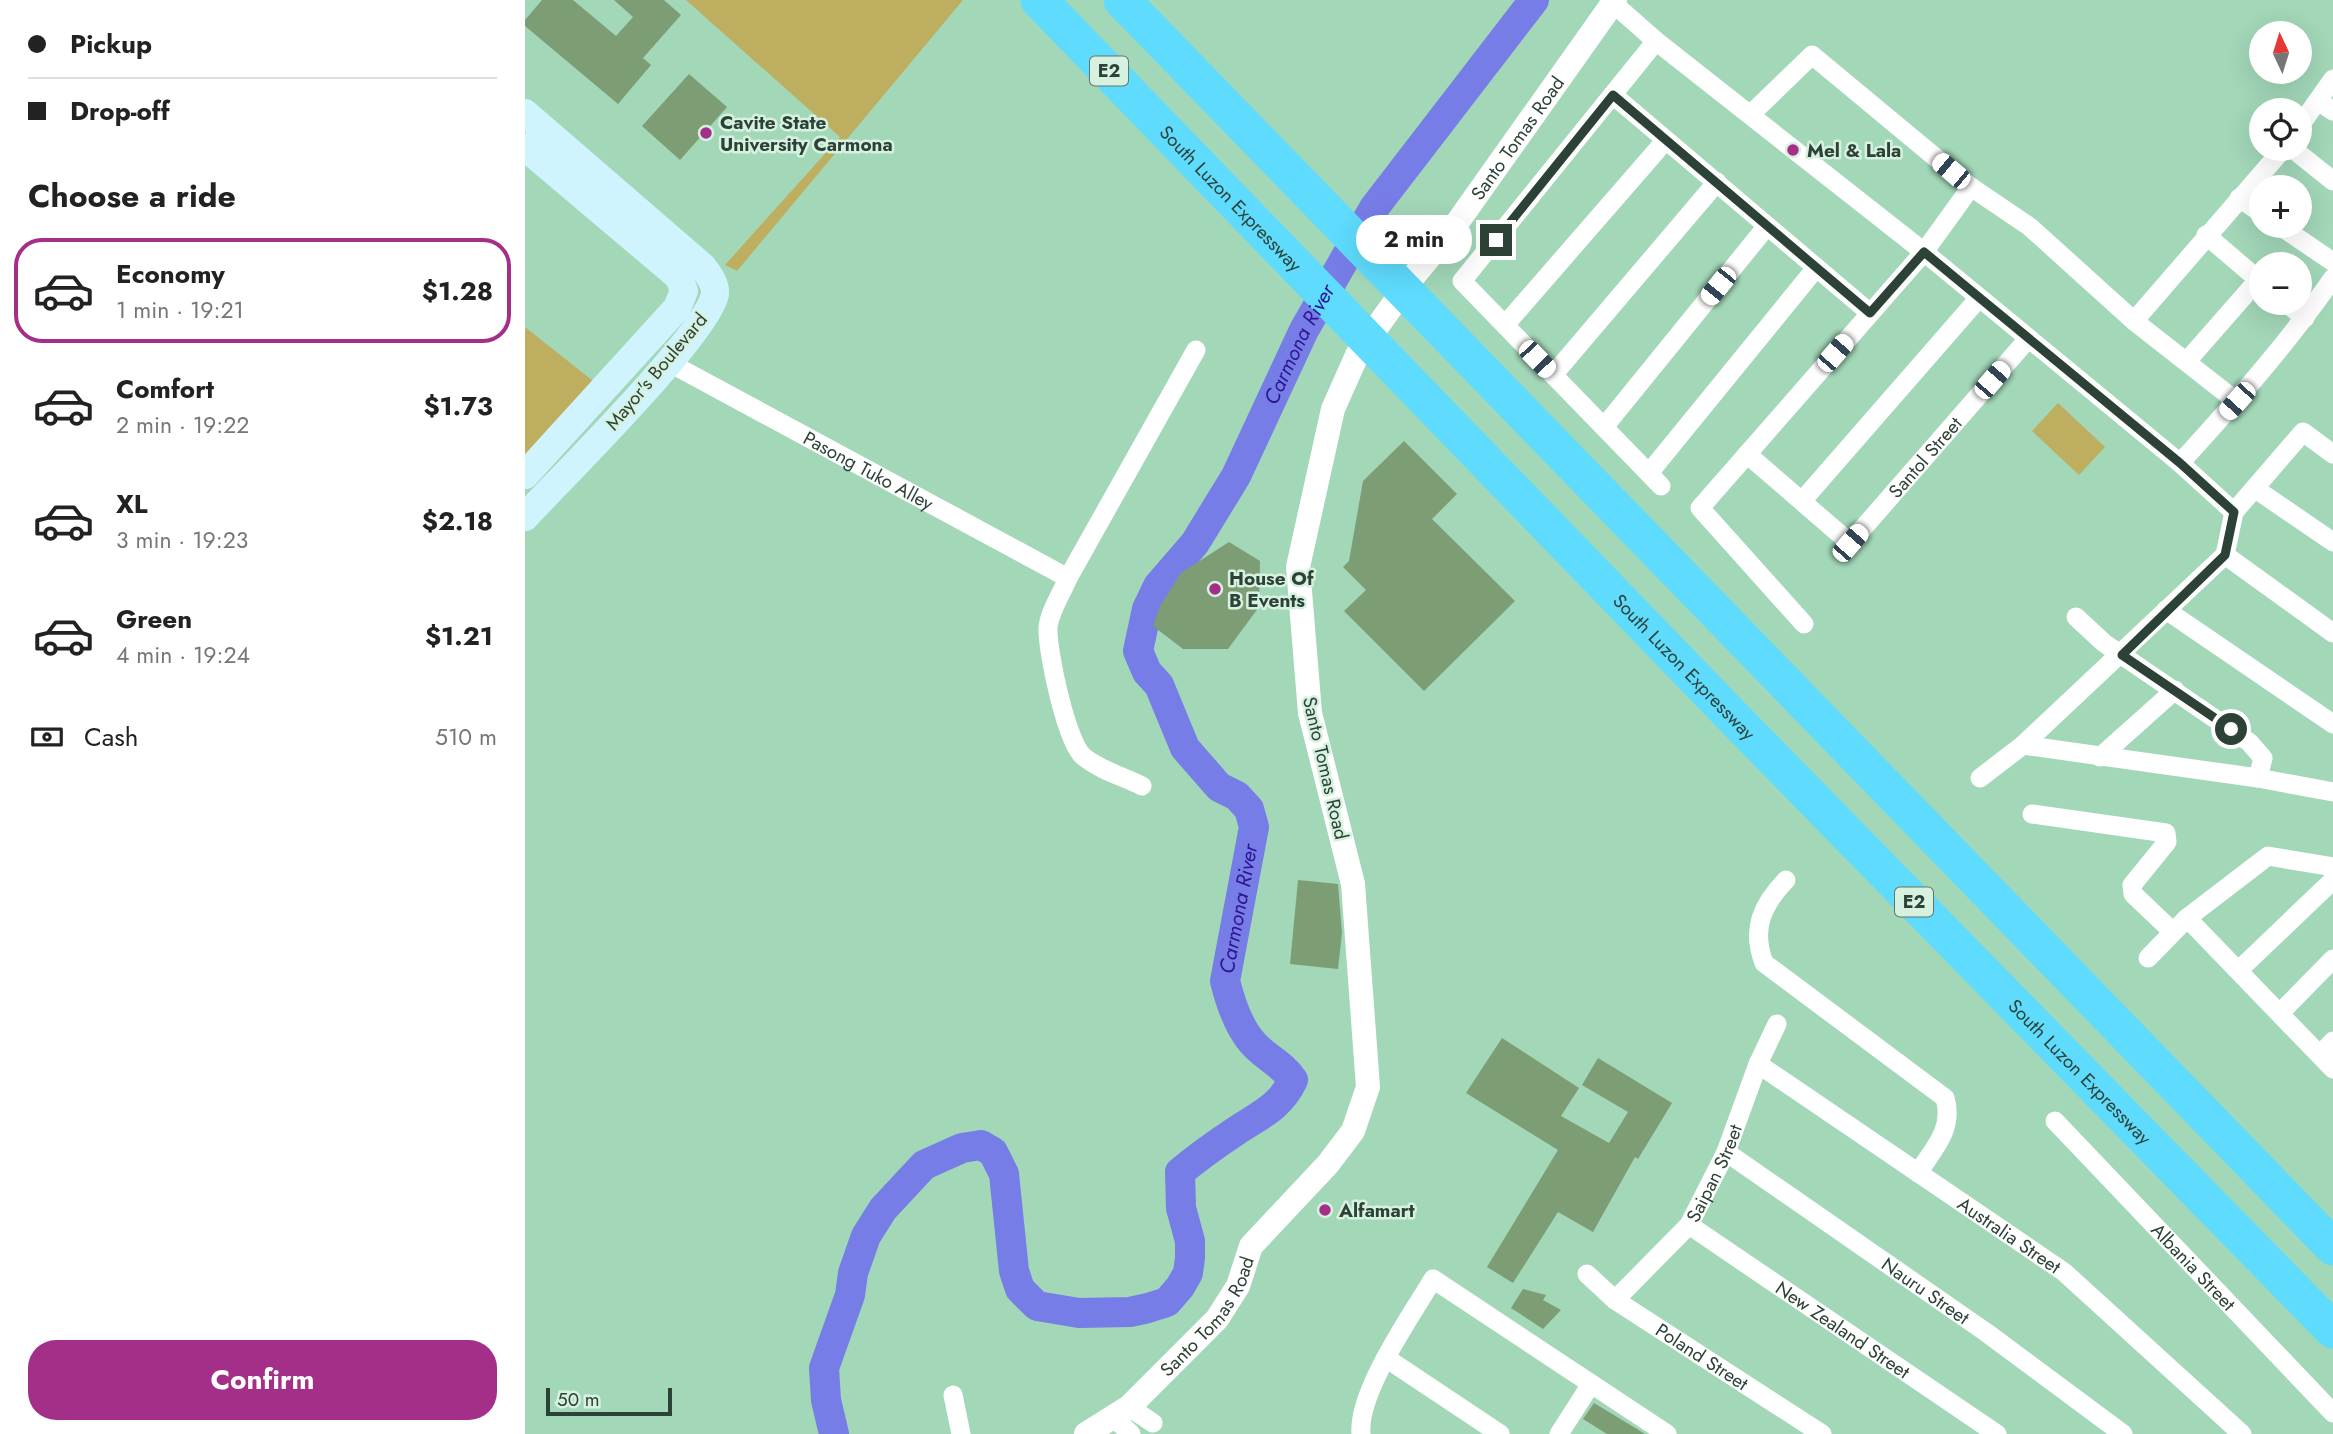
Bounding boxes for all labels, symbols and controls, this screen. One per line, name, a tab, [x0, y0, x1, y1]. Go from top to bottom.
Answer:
north arrow	[2249, 21, 2312, 84]
map controls	[2249, 21, 2312, 315]
text: Pickup	[70, 25, 152, 63]
road number: E2	[1090, 56, 1128, 86]
street label: Santo Tomas Road	[1464, 71, 1571, 206]
text: Drop-off	[70, 92, 170, 130]
button: locate	[2249, 98, 2312, 161]
place label: Cavite State University Carmona	[720, 109, 893, 158]
street label: South Luzon Expressway	[1153, 119, 1308, 278]
marker: Cavite State University Carmona	[698, 125, 714, 141]
place label: Mel & Lala	[1807, 137, 1901, 164]
marker: Mel & Lala	[1785, 142, 1801, 158]
car	[1929, 149, 1974, 193]
text: Choose a ride	[28, 173, 236, 219]
button: +	[2249, 175, 2312, 238]
callout: 2 min	[1356, 216, 1471, 264]
text: 2 min	[1384, 222, 1444, 256]
route end	[1480, 224, 1512, 256]
button: −	[2249, 252, 2312, 315]
text: Economy	[116, 255, 225, 293]
icon: car	[32, 259, 95, 322]
car	[1697, 263, 1740, 309]
text: $1.28	[422, 272, 493, 310]
water label: Carmona River	[1256, 278, 1343, 409]
text: 1 min · 19:21	[116, 293, 244, 327]
street label: Mayor's Boulevard	[599, 307, 714, 436]
car	[1814, 330, 1857, 376]
car	[1515, 337, 1560, 381]
car	[1971, 357, 2014, 403]
text: Comfort	[116, 370, 214, 408]
icon: car	[32, 374, 95, 437]
car	[2216, 378, 2259, 424]
text: $1.73	[423, 387, 493, 425]
text: 2 min · 19:22	[116, 408, 249, 442]
street label: Santol Street	[1882, 411, 1969, 504]
street label: Pasong Tuko Alley	[799, 425, 939, 517]
text: XL	[116, 485, 148, 523]
icon: car	[32, 489, 95, 552]
text: $2.18	[422, 502, 493, 540]
car	[1829, 520, 1872, 566]
text: 3 min · 19:23	[116, 523, 248, 557]
place label: House Of B Events	[1229, 565, 1315, 614]
marker: House Of B Events	[1207, 581, 1223, 597]
street label: South Luzon Expressway	[1607, 588, 1762, 747]
text: Green	[116, 600, 192, 638]
icon: car	[32, 604, 95, 667]
text: $1.21	[425, 617, 493, 655]
text: 4 min · 19:24	[116, 638, 250, 672]
street label: Santo Tomas Road	[1296, 694, 1355, 842]
route start	[2215, 713, 2247, 745]
icon: cash	[28, 718, 66, 756]
text: Cash	[84, 718, 138, 756]
text: 510 m	[435, 720, 497, 754]
water label: Carmona River	[1212, 841, 1266, 976]
road number: E2	[1895, 888, 1933, 917]
street label: South Luzon Expressway	[2002, 993, 2158, 1151]
street label: Saipan Street	[1680, 1120, 1749, 1227]
street label: Australia Street	[1952, 1191, 2067, 1280]
place label: Alfamart	[1338, 1197, 1415, 1224]
marker: Alfamart	[1317, 1202, 1333, 1218]
street label: Albania Street	[2145, 1217, 2242, 1317]
street label: Nauru Street	[1876, 1251, 1975, 1331]
street label: Santo Tomas Road	[1154, 1253, 1261, 1383]
street label: New Zealand Street	[1770, 1275, 1916, 1385]
street label: Poland Street	[1650, 1317, 1754, 1397]
button: Confirm	[28, 1340, 497, 1420]
scale bar	[546, 1385, 672, 1417]
text: 50 m	[557, 1386, 600, 1413]

